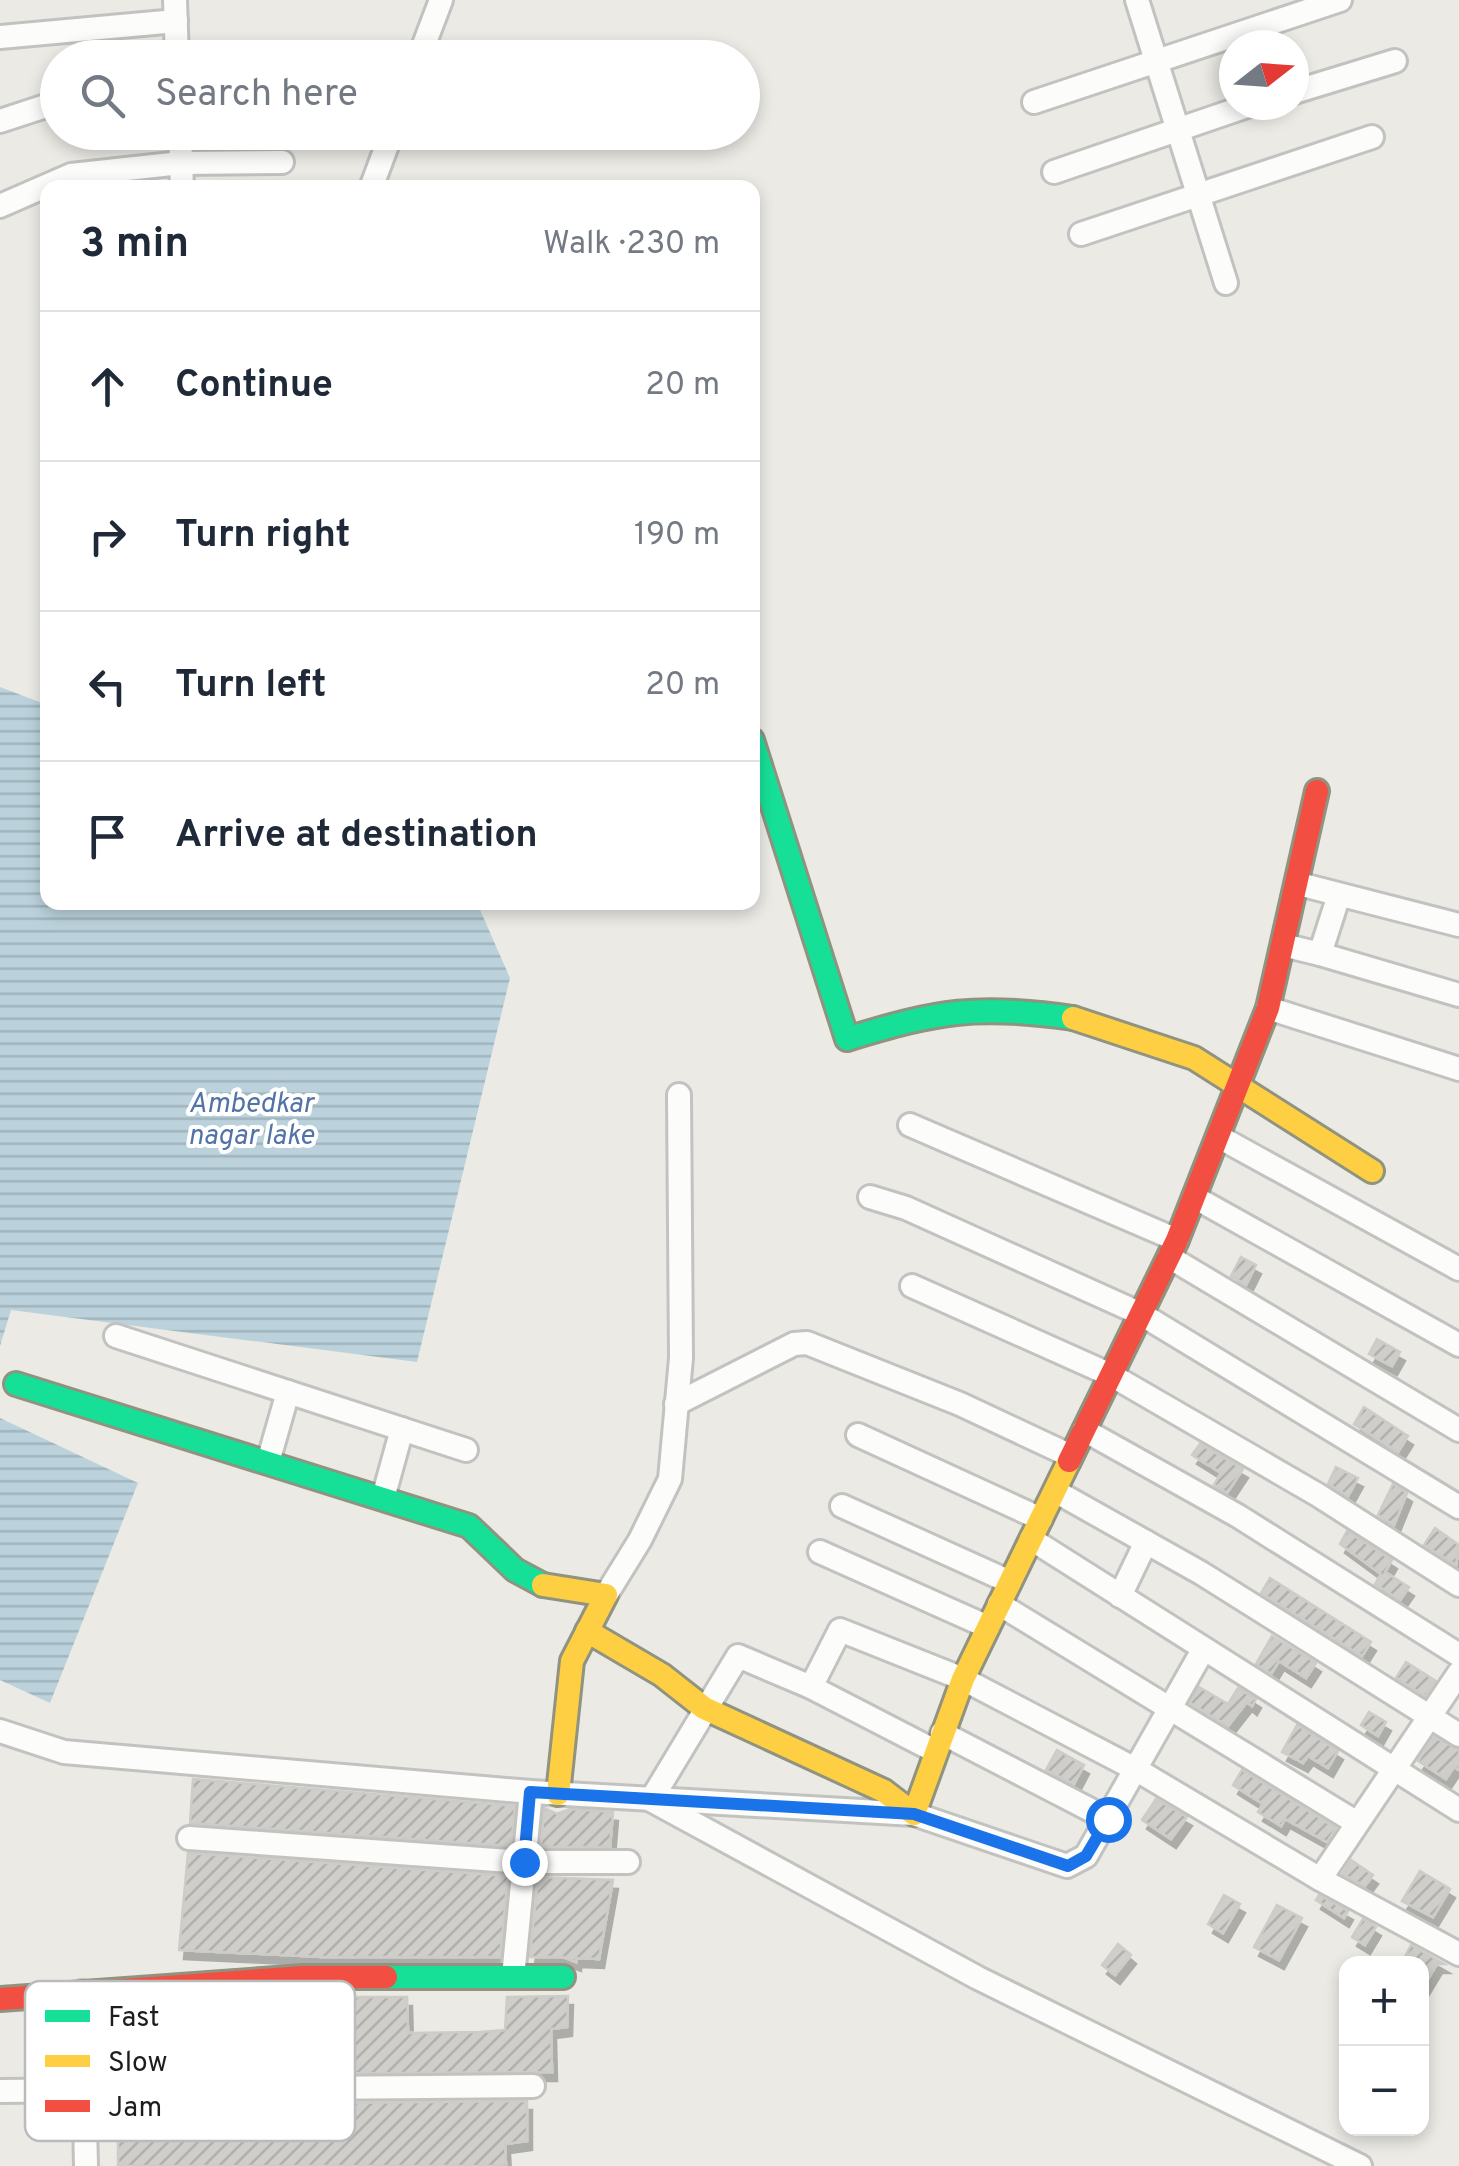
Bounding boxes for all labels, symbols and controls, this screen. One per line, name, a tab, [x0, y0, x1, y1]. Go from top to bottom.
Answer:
north arrow	[1219, 30, 1309, 120]
search box	[40, 40, 760, 150]
icon: search	[75, 68, 130, 123]
text: Search here	[155, 71, 358, 120]
text: 3 min	[80, 219, 189, 272]
text: Walk · 230 m	[543, 225, 720, 265]
icon: ahead	[80, 359, 135, 414]
text: Continue	[175, 362, 333, 411]
text: 20 m	[645, 366, 720, 406]
icon: right	[80, 509, 135, 564]
text: Turn right	[175, 512, 350, 561]
text: 190 m	[634, 516, 720, 556]
icon: left	[80, 659, 135, 714]
text: Turn left	[175, 662, 327, 711]
text: 20 m	[645, 666, 720, 706]
icon: arrive	[80, 809, 135, 864]
text: Arrive at destination	[175, 812, 538, 861]
water label: Ambedkar nagar lake	[188, 1087, 316, 1155]
route start	[1086, 1797, 1132, 1843]
route end	[502, 1840, 548, 1886]
map controls	[1339, 1956, 1429, 2136]
button: +	[1339, 1956, 1429, 2046]
legend	[25, 1981, 355, 2141]
text: Fast	[108, 2001, 160, 2037]
text: Slow	[108, 2046, 167, 2082]
button: −	[1339, 2046, 1429, 2136]
text: Jam	[108, 2091, 162, 2127]

